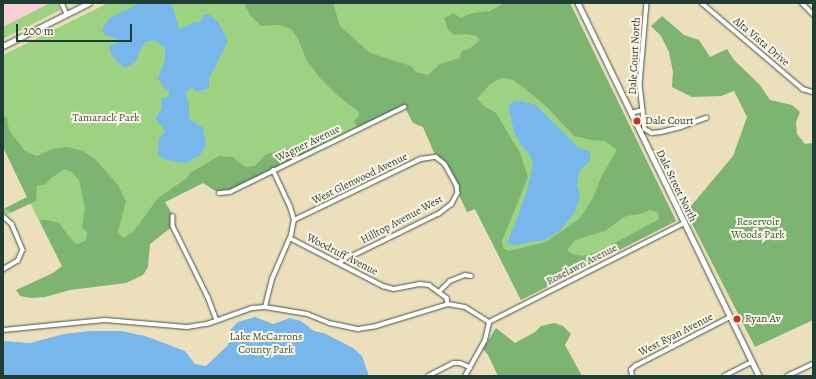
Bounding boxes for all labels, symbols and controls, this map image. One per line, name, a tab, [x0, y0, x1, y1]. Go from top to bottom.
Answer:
street label: Alta Vista Drive	[730, 15, 792, 69]
scale bar	[18, 16, 134, 42]
street label: Dale Court North	[626, 17, 644, 95]
text: 200 m	[23, 23, 54, 39]
park label: Tamarack Park	[72, 111, 140, 125]
place label: Dale Court	[645, 114, 694, 128]
marker: Dale Court	[632, 116, 642, 126]
street label: Wagner Avenue	[274, 123, 342, 165]
street label: Dale Street North	[653, 148, 699, 224]
street label: West Glenwood Avenue	[310, 150, 410, 208]
street label: Hilltop Avenue West	[359, 193, 445, 247]
park label: Reservoir Woods Park	[731, 216, 785, 242]
street label: Woodruff Avenue	[304, 231, 380, 279]
street label: Roselawn Avenue	[544, 242, 620, 288]
street label: West Ryan Avenue	[637, 311, 715, 359]
place label: Ryan Av	[745, 312, 781, 326]
marker: Ryan Av	[732, 314, 742, 324]
park label: Lake McCarrons County Park	[229, 331, 303, 357]

